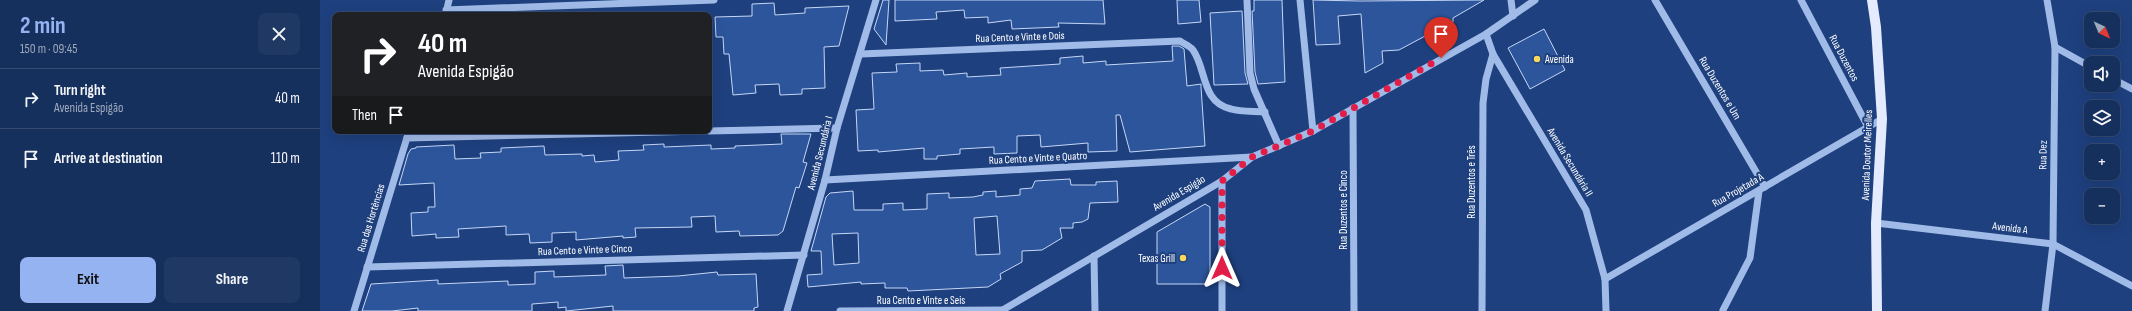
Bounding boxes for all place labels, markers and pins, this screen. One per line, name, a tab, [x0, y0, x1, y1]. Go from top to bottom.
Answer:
pin	[1424, 17, 1458, 58]
place label: Avenida	[1544, 53, 1574, 66]
marker: Avenida	[1532, 54, 1542, 64]
place label: Texas Grill	[1138, 252, 1175, 265]
marker: Texas Grill	[1178, 253, 1188, 263]

